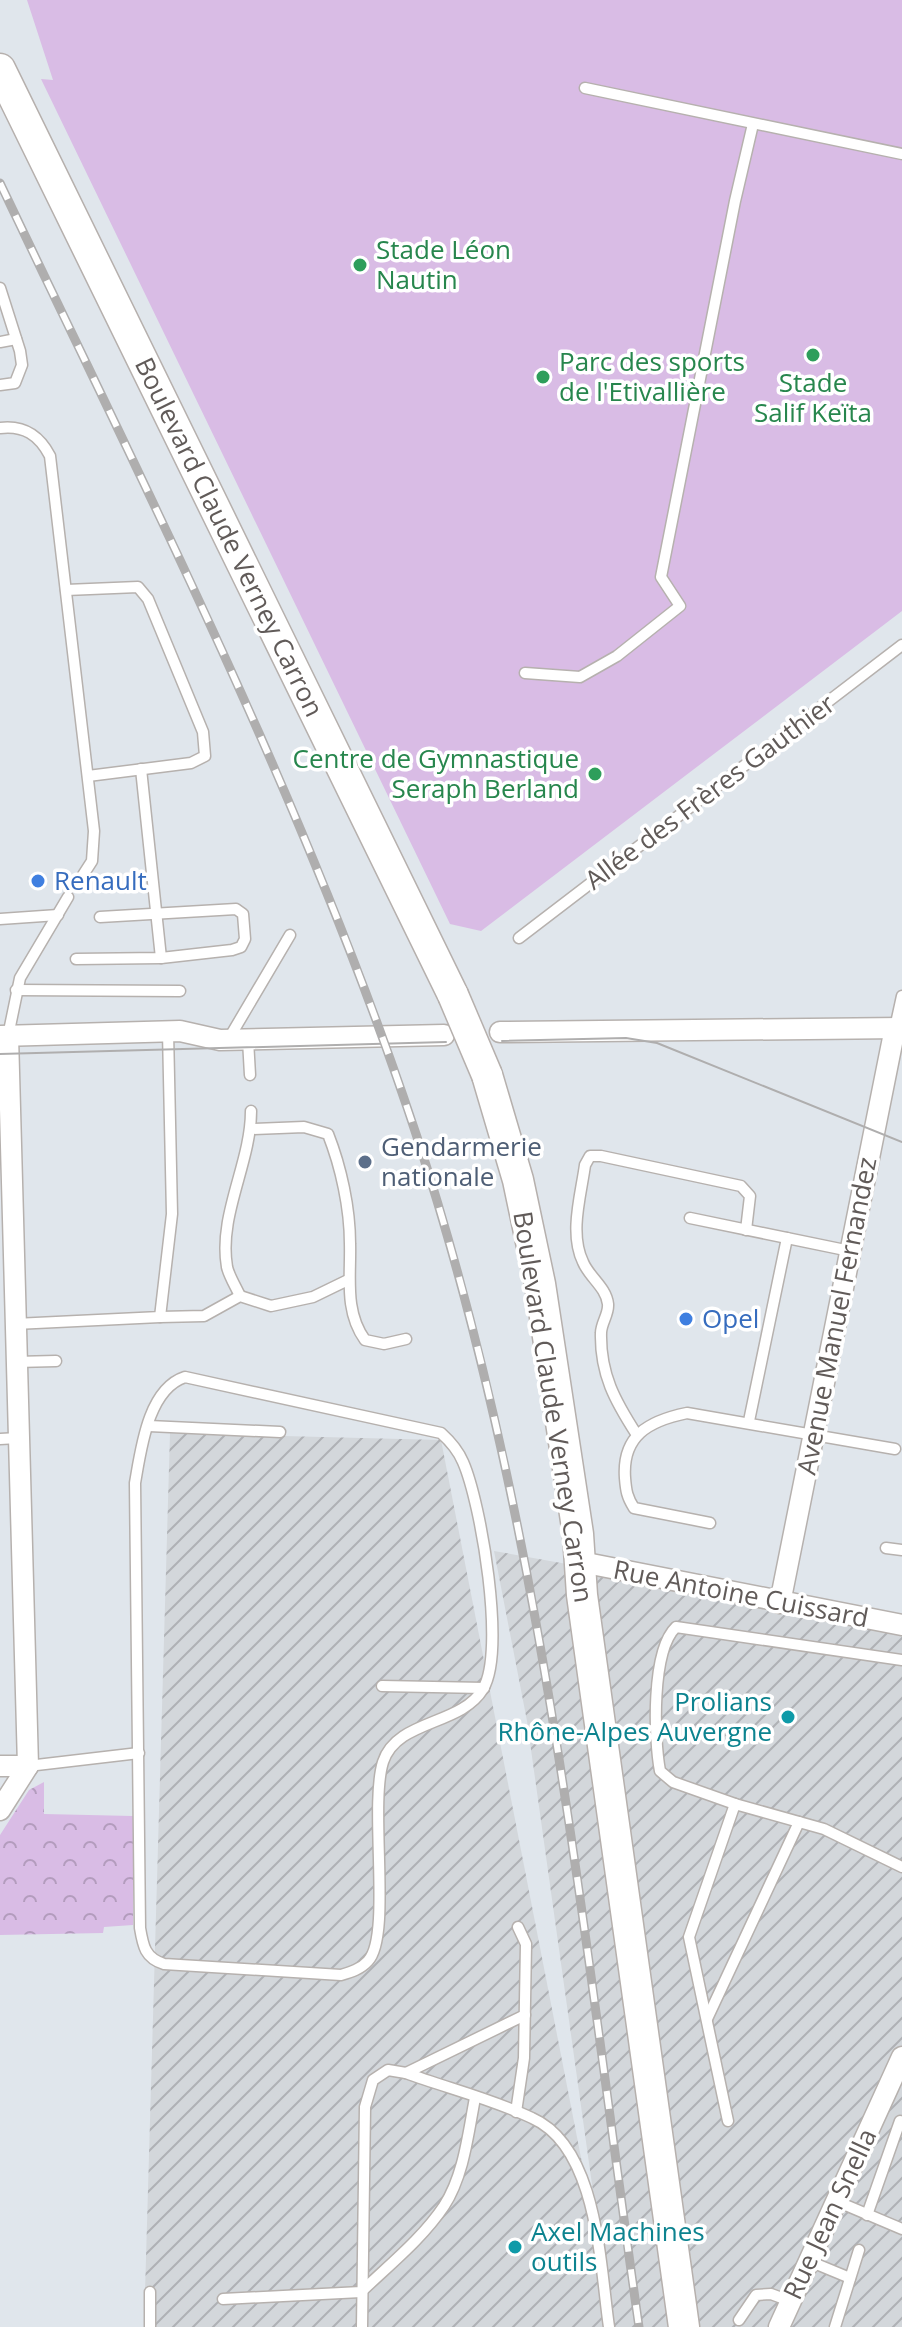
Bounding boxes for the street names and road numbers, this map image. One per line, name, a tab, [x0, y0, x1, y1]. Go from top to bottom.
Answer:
street label: Boulevard Claude Verney Carron	[127, 351, 333, 722]
street label: Allée des Frères Gauthier	[577, 685, 842, 897]
street label: Avenue Manuel Fernandez	[788, 1154, 884, 1478]
street label: Boulevard Claude Verney Carron	[505, 1209, 603, 1605]
street label: Rue Antoine Cuissard	[611, 1551, 872, 1635]
street label: Rue Jean Snella	[774, 2122, 884, 2305]

